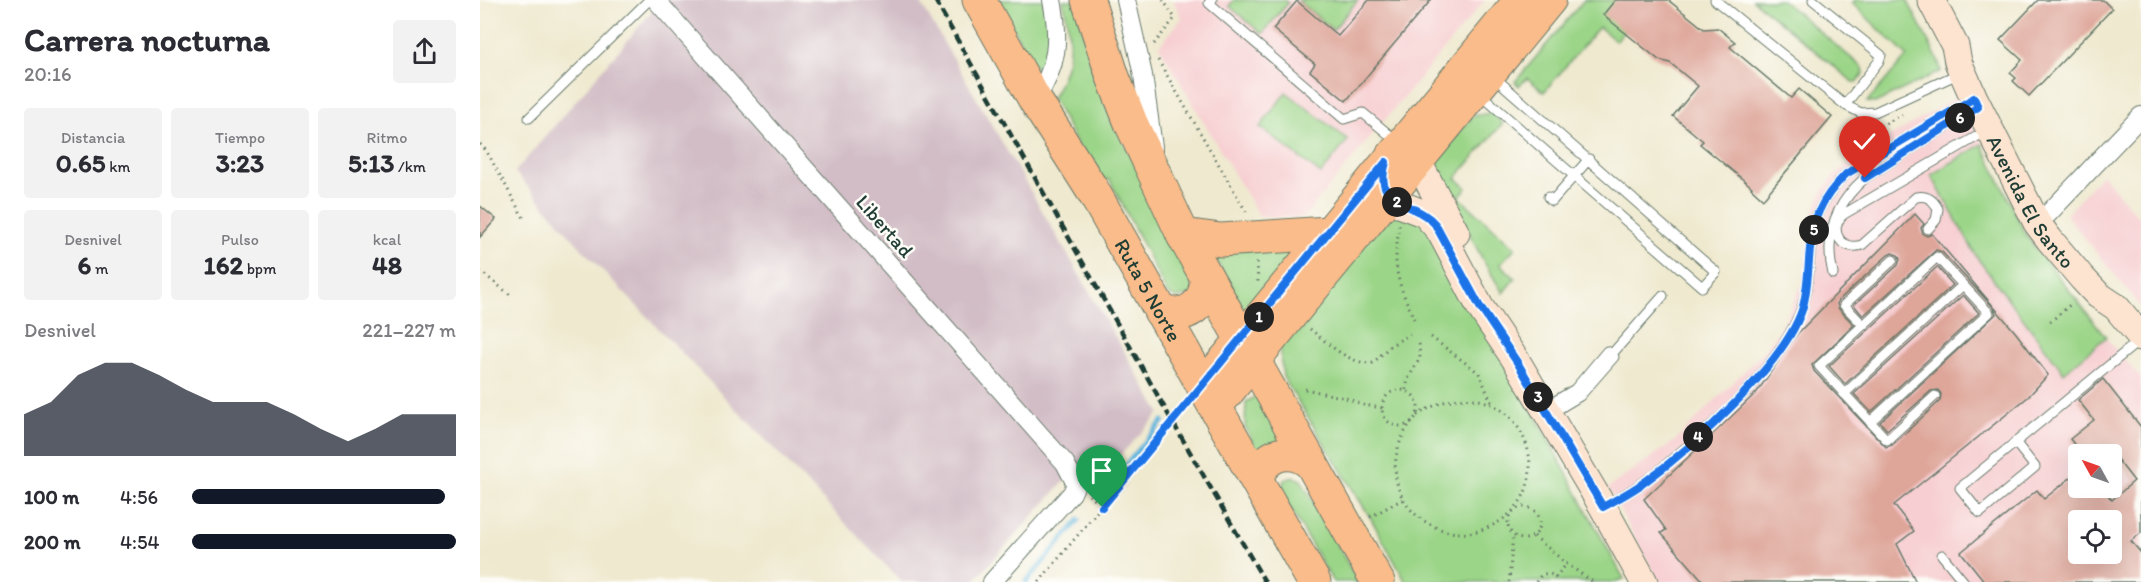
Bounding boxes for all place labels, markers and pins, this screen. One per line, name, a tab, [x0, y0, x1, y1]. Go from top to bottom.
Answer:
pin: 6	[1945, 103, 1975, 133]
pin	[1839, 116, 1890, 178]
pin: 2	[1382, 187, 1412, 217]
pin: 5	[1799, 215, 1829, 245]
pin: 1	[1244, 302, 1274, 332]
pin: 3	[1523, 382, 1553, 412]
pin: 4	[1683, 422, 1713, 452]
pin	[1076, 445, 1127, 507]

